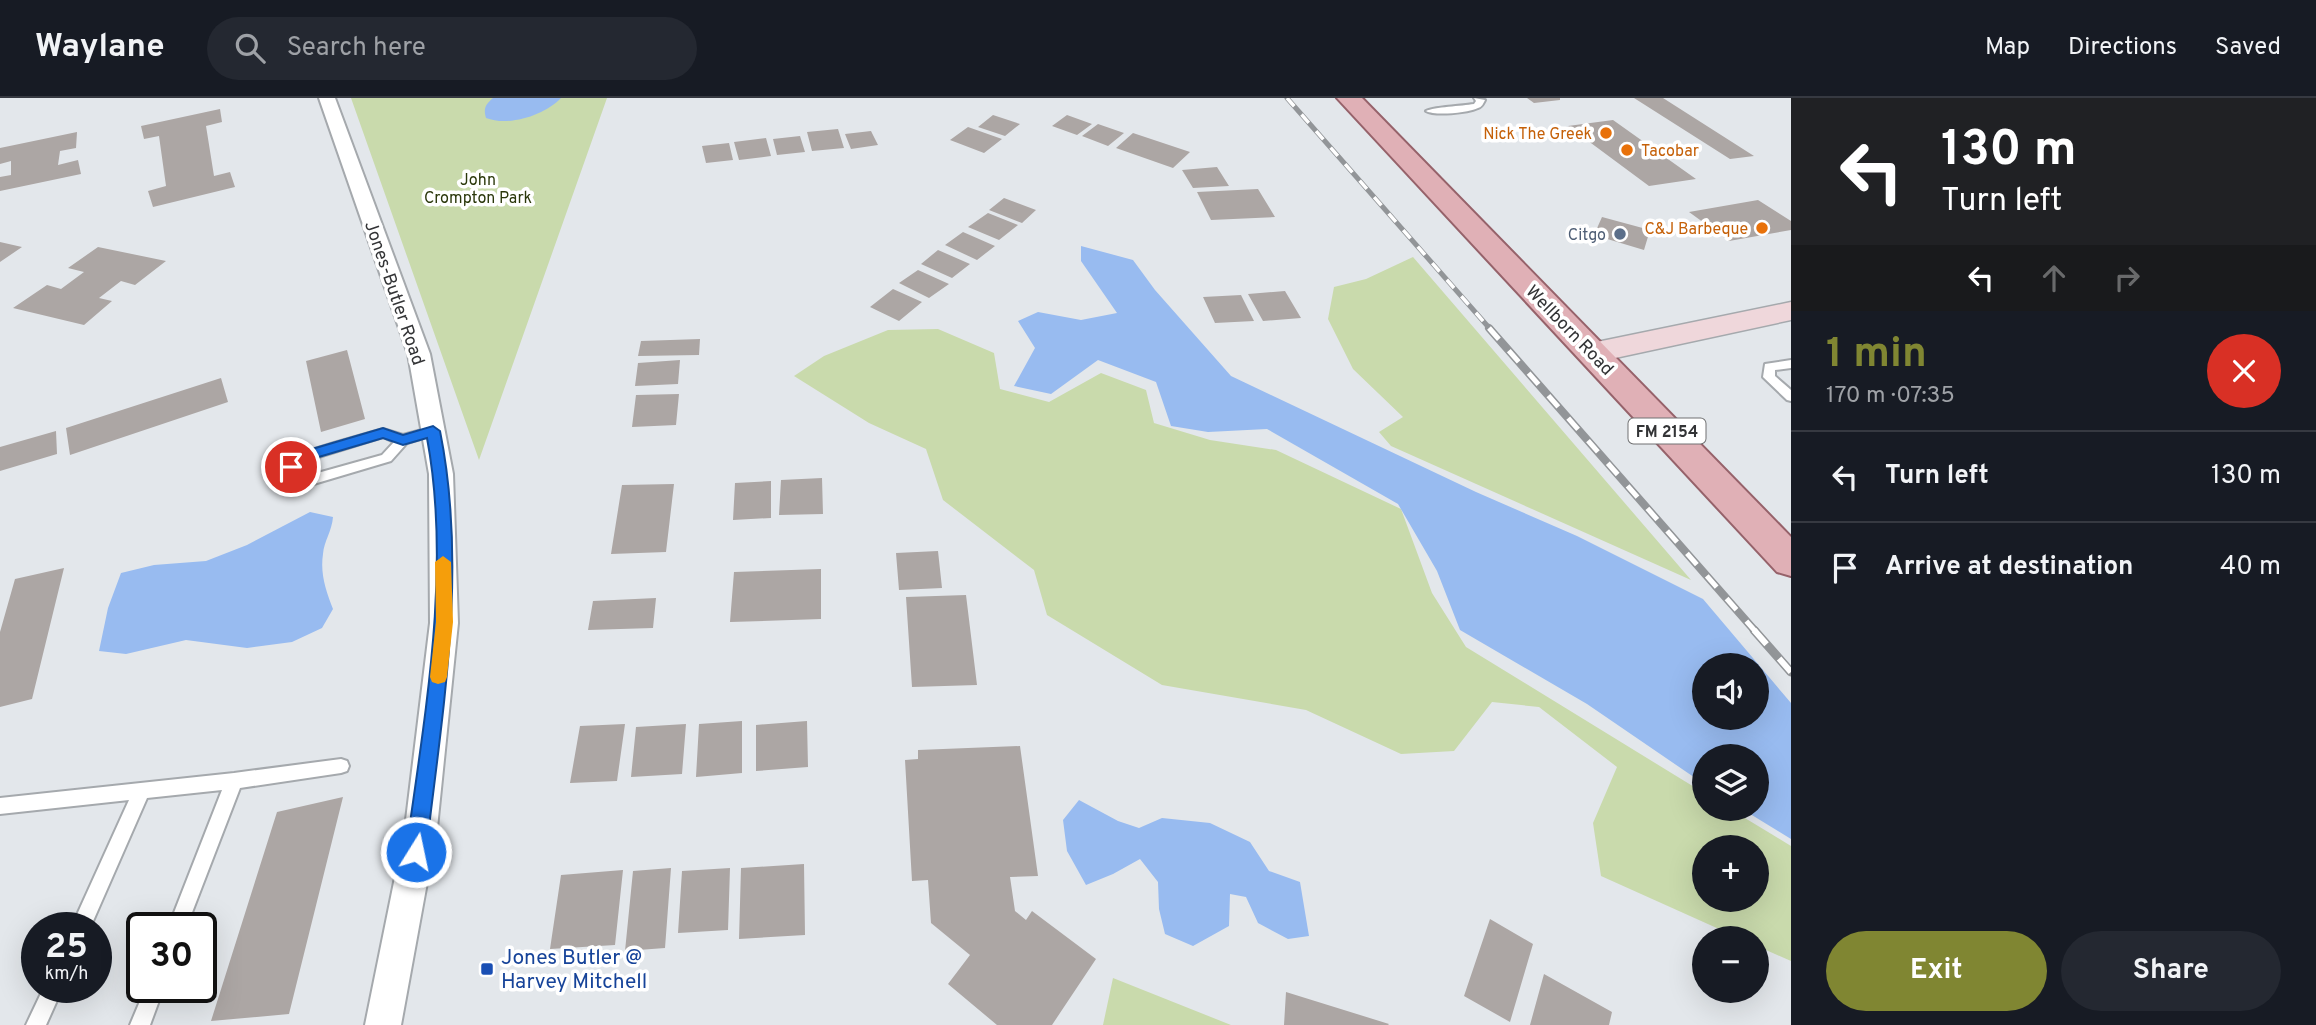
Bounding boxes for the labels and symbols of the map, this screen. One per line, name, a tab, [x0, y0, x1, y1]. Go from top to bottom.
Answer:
place label: Nick The Greek	[1483, 125, 1592, 145]
marker: Nick The Greek	[1598, 125, 1614, 141]
marker: Tacobar	[1619, 142, 1635, 158]
place label: Tacobar	[1641, 142, 1699, 162]
park label: John Crompton Park	[424, 171, 532, 209]
street label: Jones-Butler Road	[358, 218, 429, 369]
place label: C&J Barbeque	[1644, 220, 1748, 240]
marker: C&J Barbeque	[1754, 220, 1770, 236]
place label: Citgo	[1568, 226, 1606, 246]
marker: Citgo	[1612, 226, 1628, 242]
street label: Wellborn Road	[1520, 281, 1618, 381]
road number: FM 2154	[1628, 418, 1706, 444]
pin	[261, 437, 321, 497]
position arrow	[379, 815, 453, 889]
speed limit sign: 30	[126, 912, 217, 1003]
place label: Jones Butler @ Harvey Mitchell	[501, 945, 647, 996]
marker: Jones Butler @ Harvey Mitchell	[479, 961, 495, 977]

